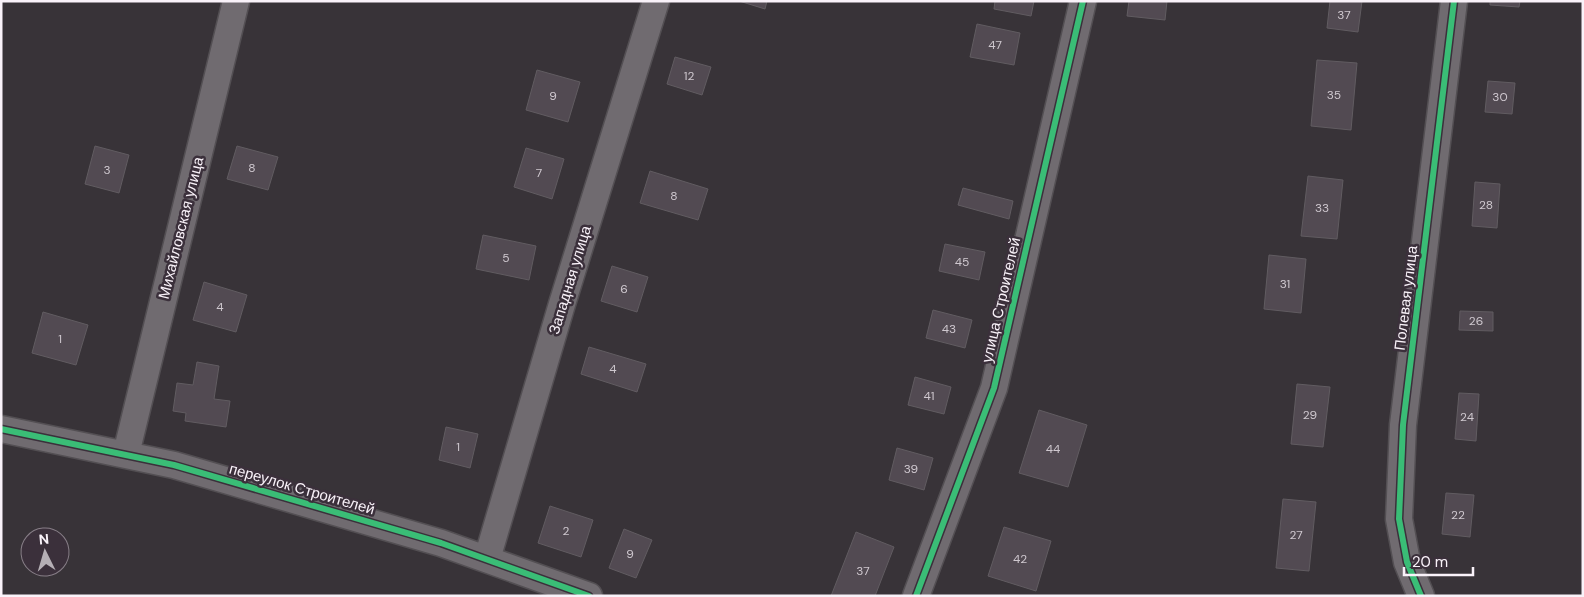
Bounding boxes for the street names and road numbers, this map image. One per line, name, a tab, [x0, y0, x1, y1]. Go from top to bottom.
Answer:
street label: Михайловская улица	[154, 154, 209, 301]
street label: Западная улица	[544, 223, 596, 337]
street label: улица Строителей	[977, 235, 1025, 365]
street label: Полевая улица	[1390, 244, 1422, 352]
street label: переулок Строителей	[227, 459, 377, 519]

